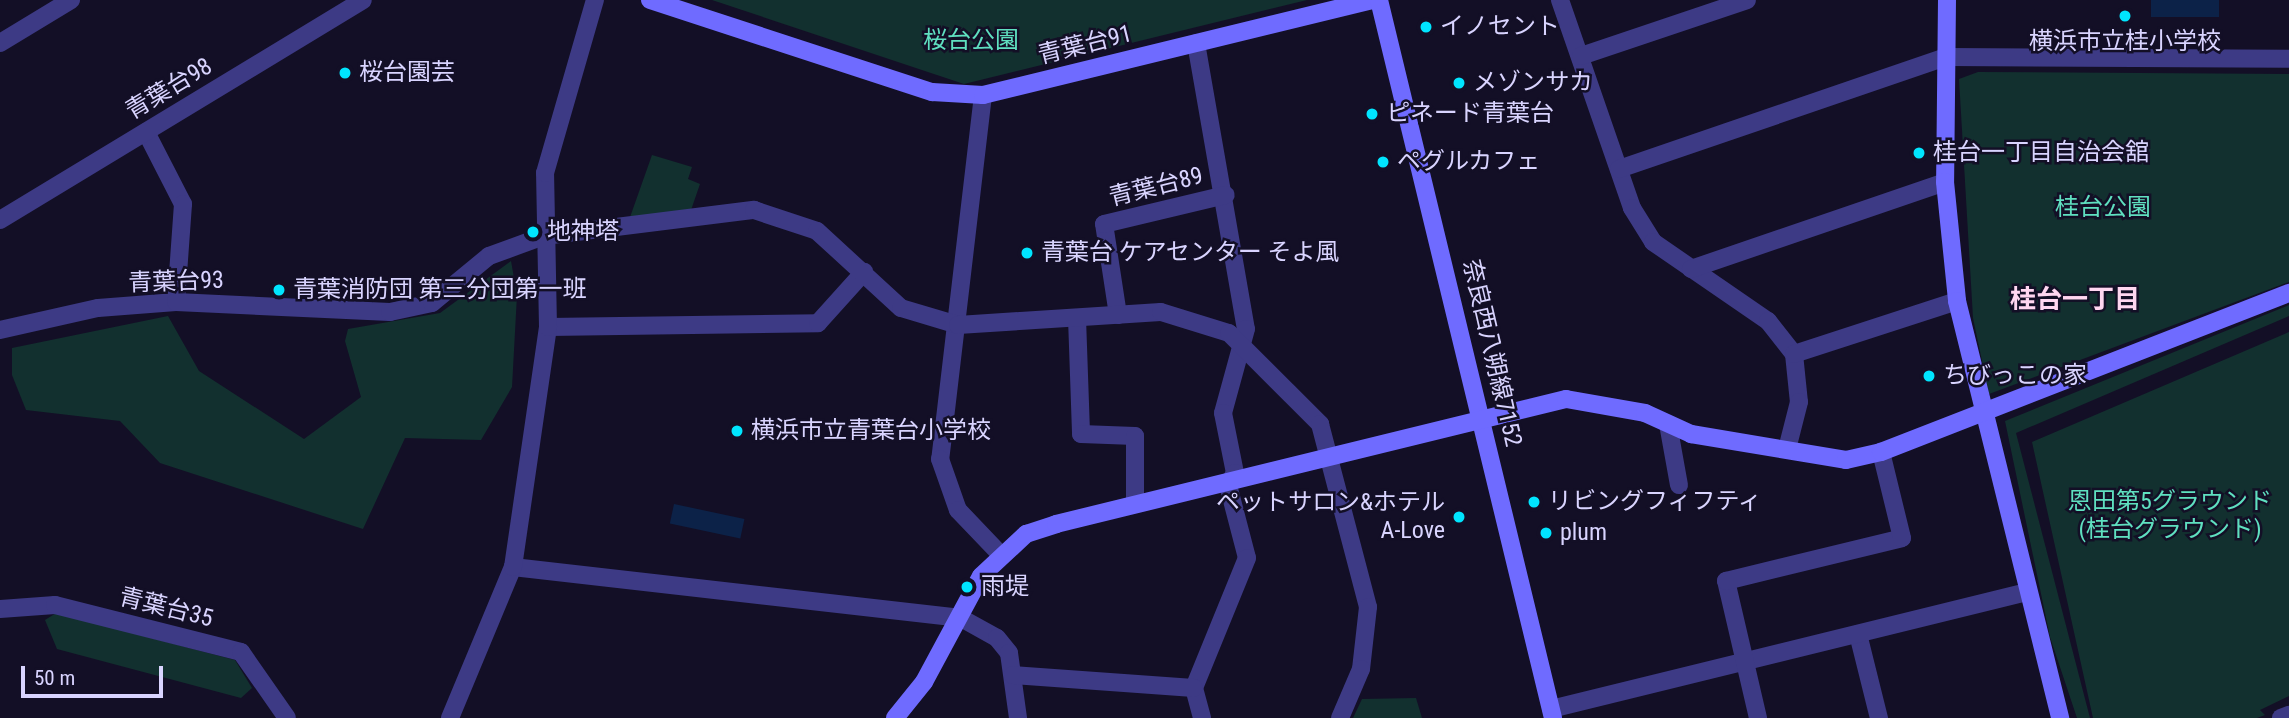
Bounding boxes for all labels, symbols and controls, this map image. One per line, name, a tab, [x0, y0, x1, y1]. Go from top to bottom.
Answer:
marker: 横浜市立桂小学校	[2117, 8, 2133, 24]
place label: イノセント	[1440, 13, 1560, 41]
street label: 青葉台91	[1035, 19, 1135, 71]
marker: イノセント	[1418, 19, 1434, 35]
park label: 桜台公園	[923, 27, 1019, 55]
place label: 横浜市立桂小学校	[2029, 28, 2221, 56]
street label: 青葉台98	[121, 52, 217, 126]
place label: 桜台園芸	[359, 59, 455, 87]
marker: 桜台園芸	[337, 65, 353, 81]
place label: メゾンサカ	[1473, 69, 1593, 97]
marker: メゾンサカ	[1451, 75, 1467, 91]
place label: ピネード青葉台	[1386, 100, 1554, 128]
marker: ピネード青葉台	[1364, 106, 1380, 122]
place label: 桂台一丁目自治会舘	[1933, 139, 2149, 167]
marker: 桂台一丁目自治会舘	[1911, 145, 1927, 161]
place label: ペグルカフェ	[1397, 148, 1541, 176]
marker: ペグルカフェ	[1375, 154, 1391, 170]
street label: 青葉台89	[1106, 161, 1206, 213]
park label: 桂台公園	[2055, 194, 2151, 222]
place label: 地神塔	[547, 218, 619, 246]
marker: 地神塔	[525, 224, 541, 240]
place label: 青葉台 ケアセンター そよ風	[1041, 239, 1340, 267]
marker: 青葉台 ケアセンター そよ風	[1019, 245, 1035, 261]
street label: 奈良西八朔線7152	[1456, 257, 1528, 449]
street label: 青葉台93	[128, 266, 224, 298]
place label: 青葉消防団 第三分団第一班	[293, 276, 587, 304]
marker: 青葉消防団 第三分団第一班	[271, 282, 287, 298]
district label: 桂台一丁目	[2010, 284, 2140, 316]
place label: ちびっこの家	[1943, 362, 2087, 390]
marker: ちびっこの家	[1921, 368, 1937, 384]
place label: 横浜市立青葉台小学校	[751, 417, 991, 445]
marker: 横浜市立青葉台小学校	[729, 423, 745, 439]
place label: リビングフィフティ	[1548, 488, 1764, 516]
park label: 恩田第5グラウンド (桂台グラウンド)	[2068, 488, 2272, 544]
place label: ペットサロン&ホテル A-Love	[1216, 489, 1445, 545]
marker: リビングフィフティ	[1526, 494, 1542, 510]
marker: ペットサロン&ホテル A-Love	[1451, 509, 1467, 525]
place label: plum	[1560, 519, 1607, 547]
marker: plum	[1538, 525, 1554, 541]
place label: 雨堤	[981, 573, 1029, 601]
marker: 雨堤	[959, 579, 975, 595]
street label: 青葉台35	[116, 582, 216, 634]
scale bar	[24, 652, 166, 696]
text: 50 m	[34, 666, 75, 690]

